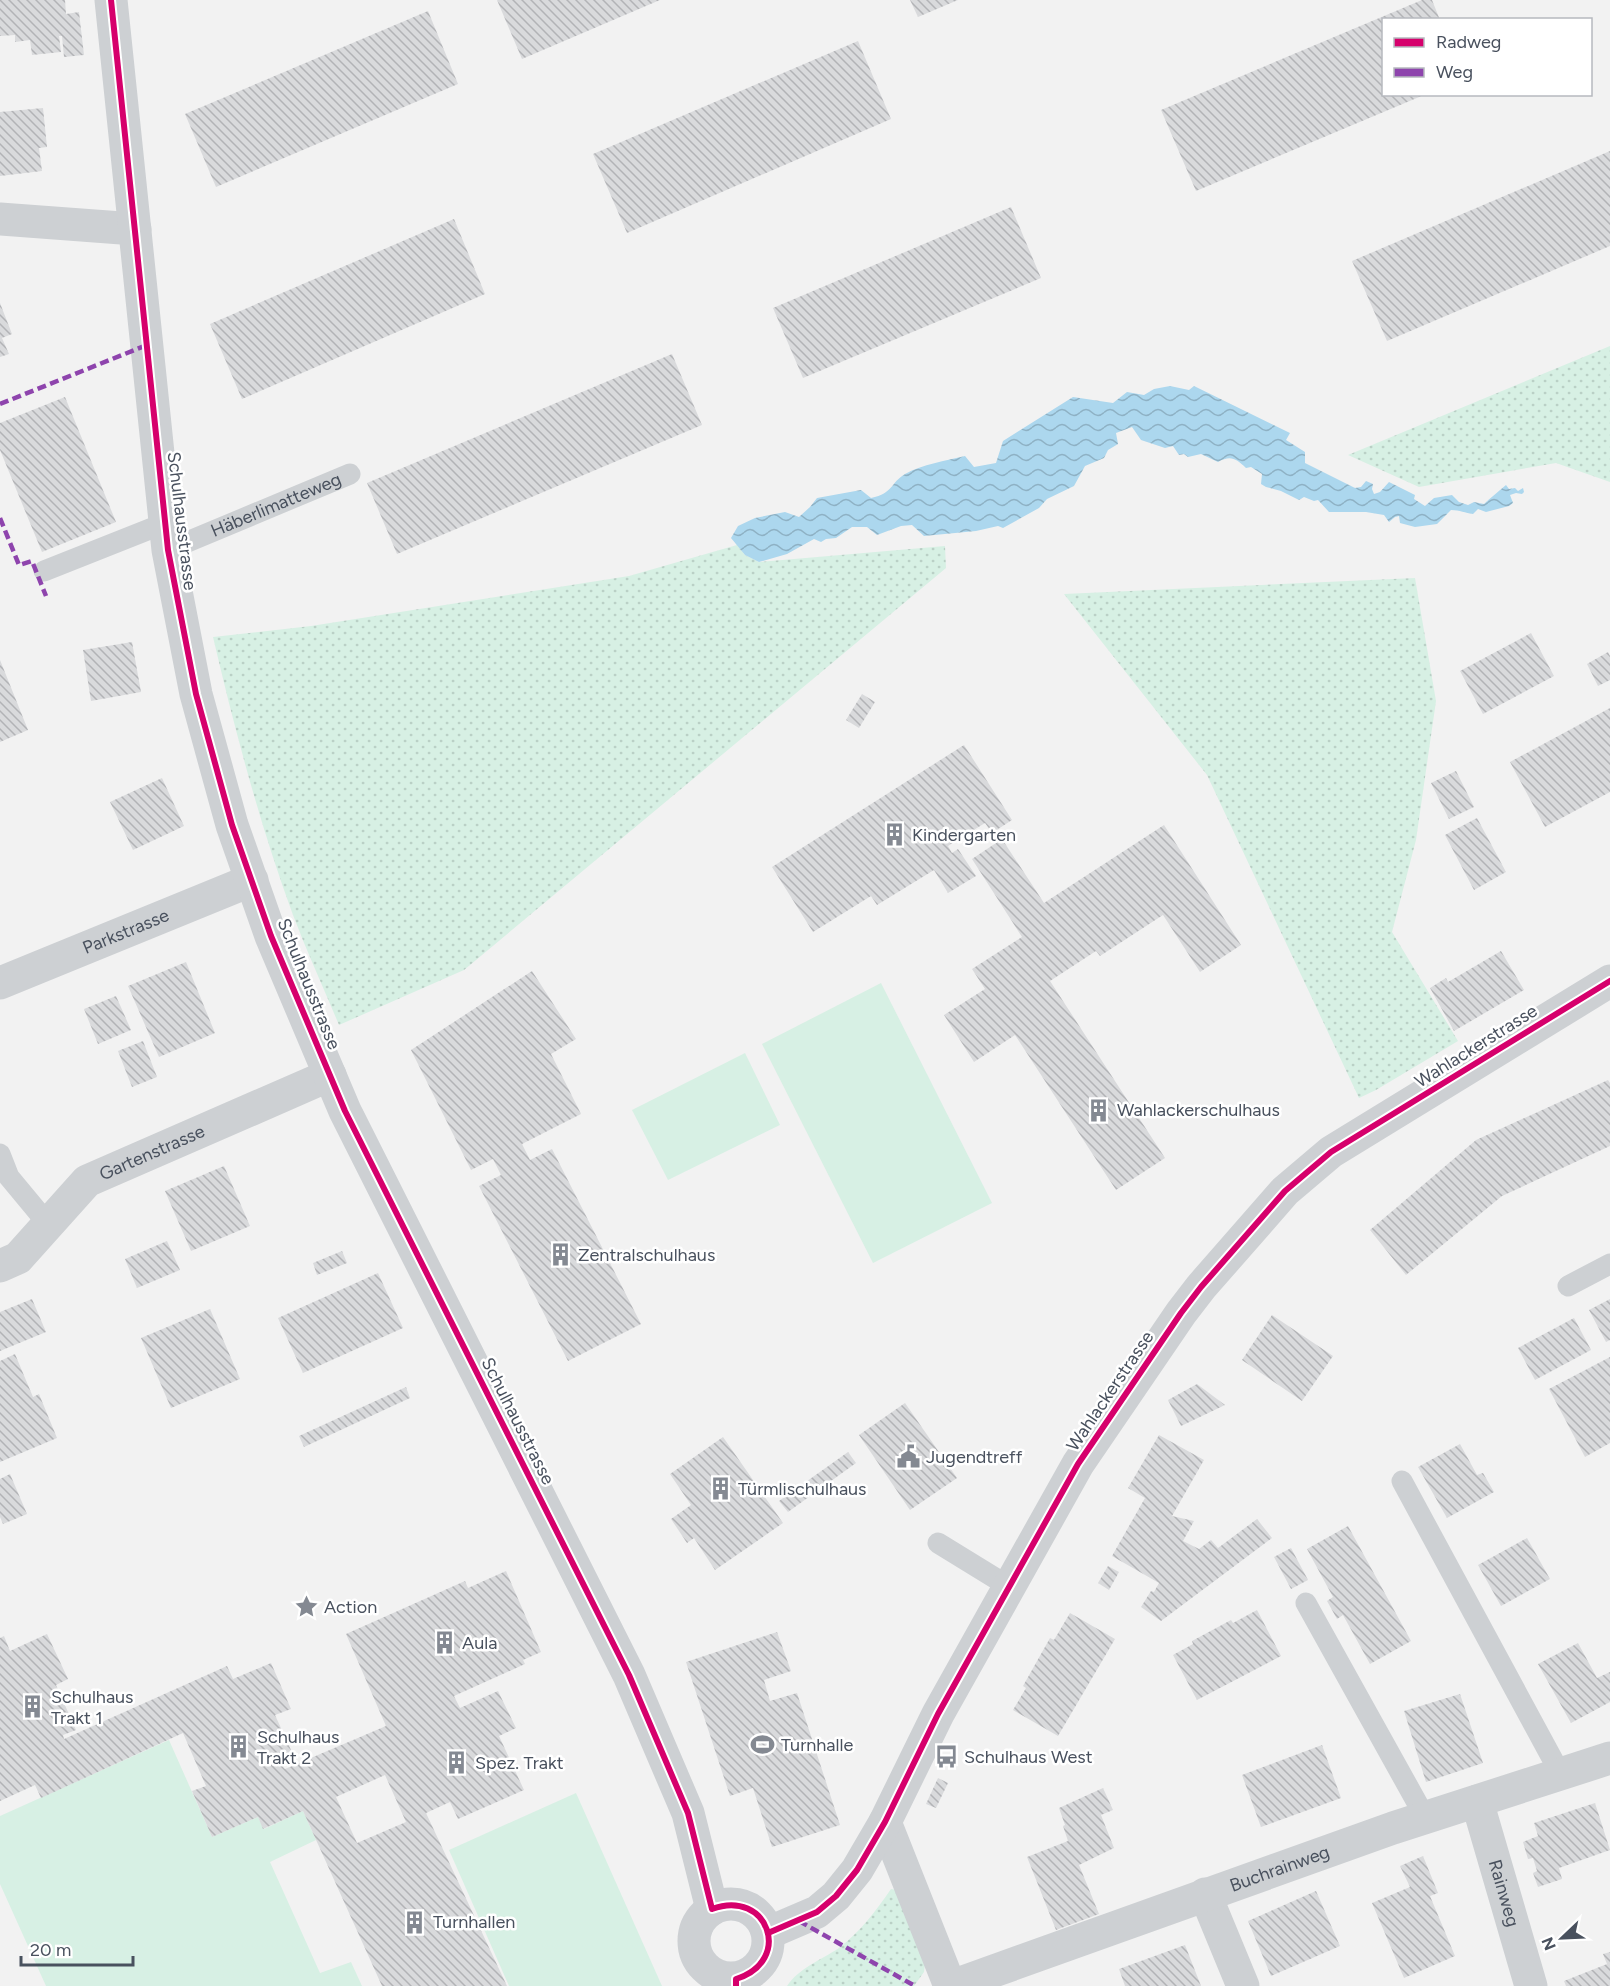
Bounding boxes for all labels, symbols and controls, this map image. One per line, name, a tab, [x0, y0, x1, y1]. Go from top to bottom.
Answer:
legend	[1382, 18, 1592, 96]
text: Radweg	[1436, 31, 1501, 53]
text: Weg	[1436, 61, 1473, 83]
street label: Schulhausstrasse	[163, 450, 201, 592]
street label: Häberlimatteweg	[207, 468, 344, 542]
building icon: Kindergarten	[881, 822, 907, 848]
place label: Kindergarten	[912, 824, 1016, 846]
street label: Parkstrasse	[79, 904, 172, 959]
street label: Schulhausstrasse	[273, 915, 345, 1053]
street label: Wahlackerstrasse	[1411, 999, 1541, 1092]
building icon: Wahlackerschulhaus	[1086, 1097, 1112, 1123]
place label: Wahlackerschulhaus	[1117, 1099, 1280, 1121]
street label: Gartenstrasse	[96, 1120, 208, 1185]
building icon: Zentralschulhaus	[547, 1242, 573, 1268]
place label: Zentralschulhaus	[578, 1244, 715, 1266]
street label: Wahlackerstrasse	[1062, 1327, 1158, 1455]
street label: Schulhausstrasse	[477, 1354, 560, 1488]
public building icon: Jugendtreff	[895, 1444, 921, 1470]
place label: Jugendtreff	[926, 1446, 1023, 1468]
building icon: Türmlischulhaus	[707, 1476, 733, 1502]
place label: Türmlischulhaus	[738, 1478, 867, 1500]
place icon: Action	[293, 1594, 319, 1620]
place label: Action	[324, 1596, 377, 1618]
building icon: Aula	[431, 1630, 457, 1656]
place label: Aula	[462, 1632, 497, 1654]
place label: Schulhaus Trakt 1	[51, 1686, 134, 1729]
building icon: Schulhaus Trakt 1	[20, 1694, 46, 1720]
place label: Schulhaus Trakt 2	[257, 1726, 340, 1769]
sports icon: Turnhalle	[750, 1732, 776, 1758]
building icon: Schulhaus Trakt 2	[226, 1734, 252, 1760]
place label: Turnhalle	[781, 1734, 853, 1756]
bus stop icon: Schulhaus West	[933, 1744, 959, 1770]
place label: Schulhaus West	[964, 1746, 1093, 1768]
building icon: Spez. Trakt	[444, 1750, 470, 1776]
place label: Spez. Trakt	[475, 1752, 564, 1774]
street label: Buchrainweg	[1227, 1841, 1333, 1897]
street label: Rainweg	[1484, 1857, 1524, 1929]
north arrow	[1532, 1908, 1592, 1968]
building icon: Turnhallen	[402, 1909, 428, 1935]
place label: Turnhallen	[433, 1911, 515, 1933]
scale bar	[21, 1929, 134, 1967]
text: N	[1537, 1934, 1560, 1953]
text: 20 m	[30, 1939, 71, 1961]

